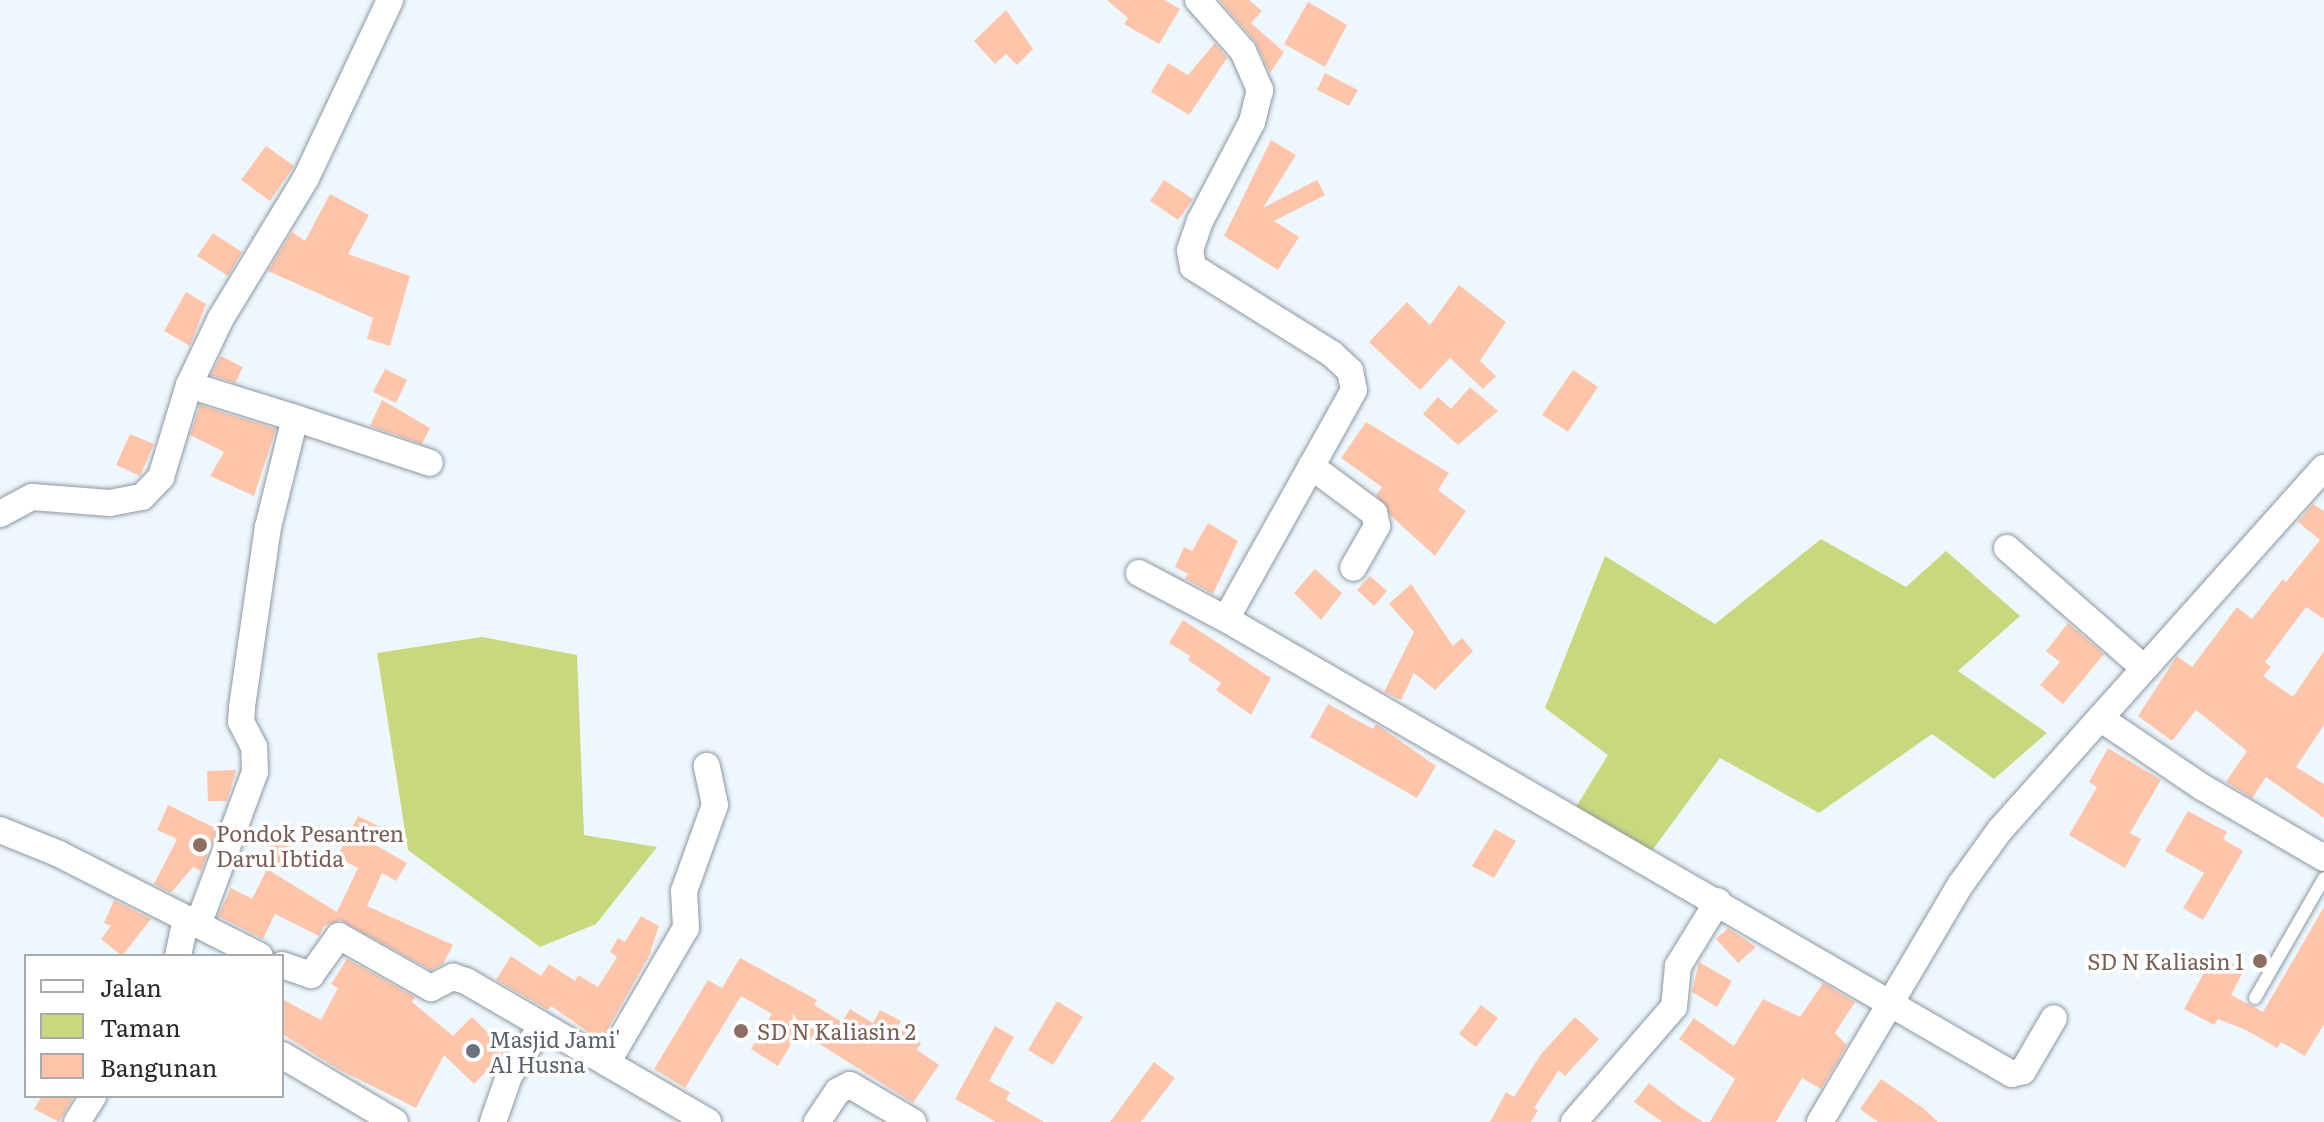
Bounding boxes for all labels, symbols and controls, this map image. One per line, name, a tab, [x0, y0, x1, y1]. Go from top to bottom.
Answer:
place label: Pondok Pesantren Darul Ibtida	[216, 819, 404, 870]
marker: Pondok Pesantren Darul Ibtida	[191, 836, 209, 854]
place label: SD N Kaliasin 1	[2087, 948, 2244, 974]
marker: SD N Kaliasin 1	[2251, 952, 2269, 970]
legend	[24, 954, 284, 1098]
text: Jalan	[100, 969, 162, 1004]
text: Taman	[100, 1009, 181, 1044]
place label: SD N Kaliasin 2	[757, 1018, 916, 1044]
marker: SD N Kaliasin 2	[732, 1022, 750, 1040]
place label: Masjid Jami' Al Husna	[489, 1025, 620, 1076]
marker: Masjid Jami' Al Husna	[464, 1042, 482, 1060]
text: Bangunan	[100, 1049, 218, 1084]

